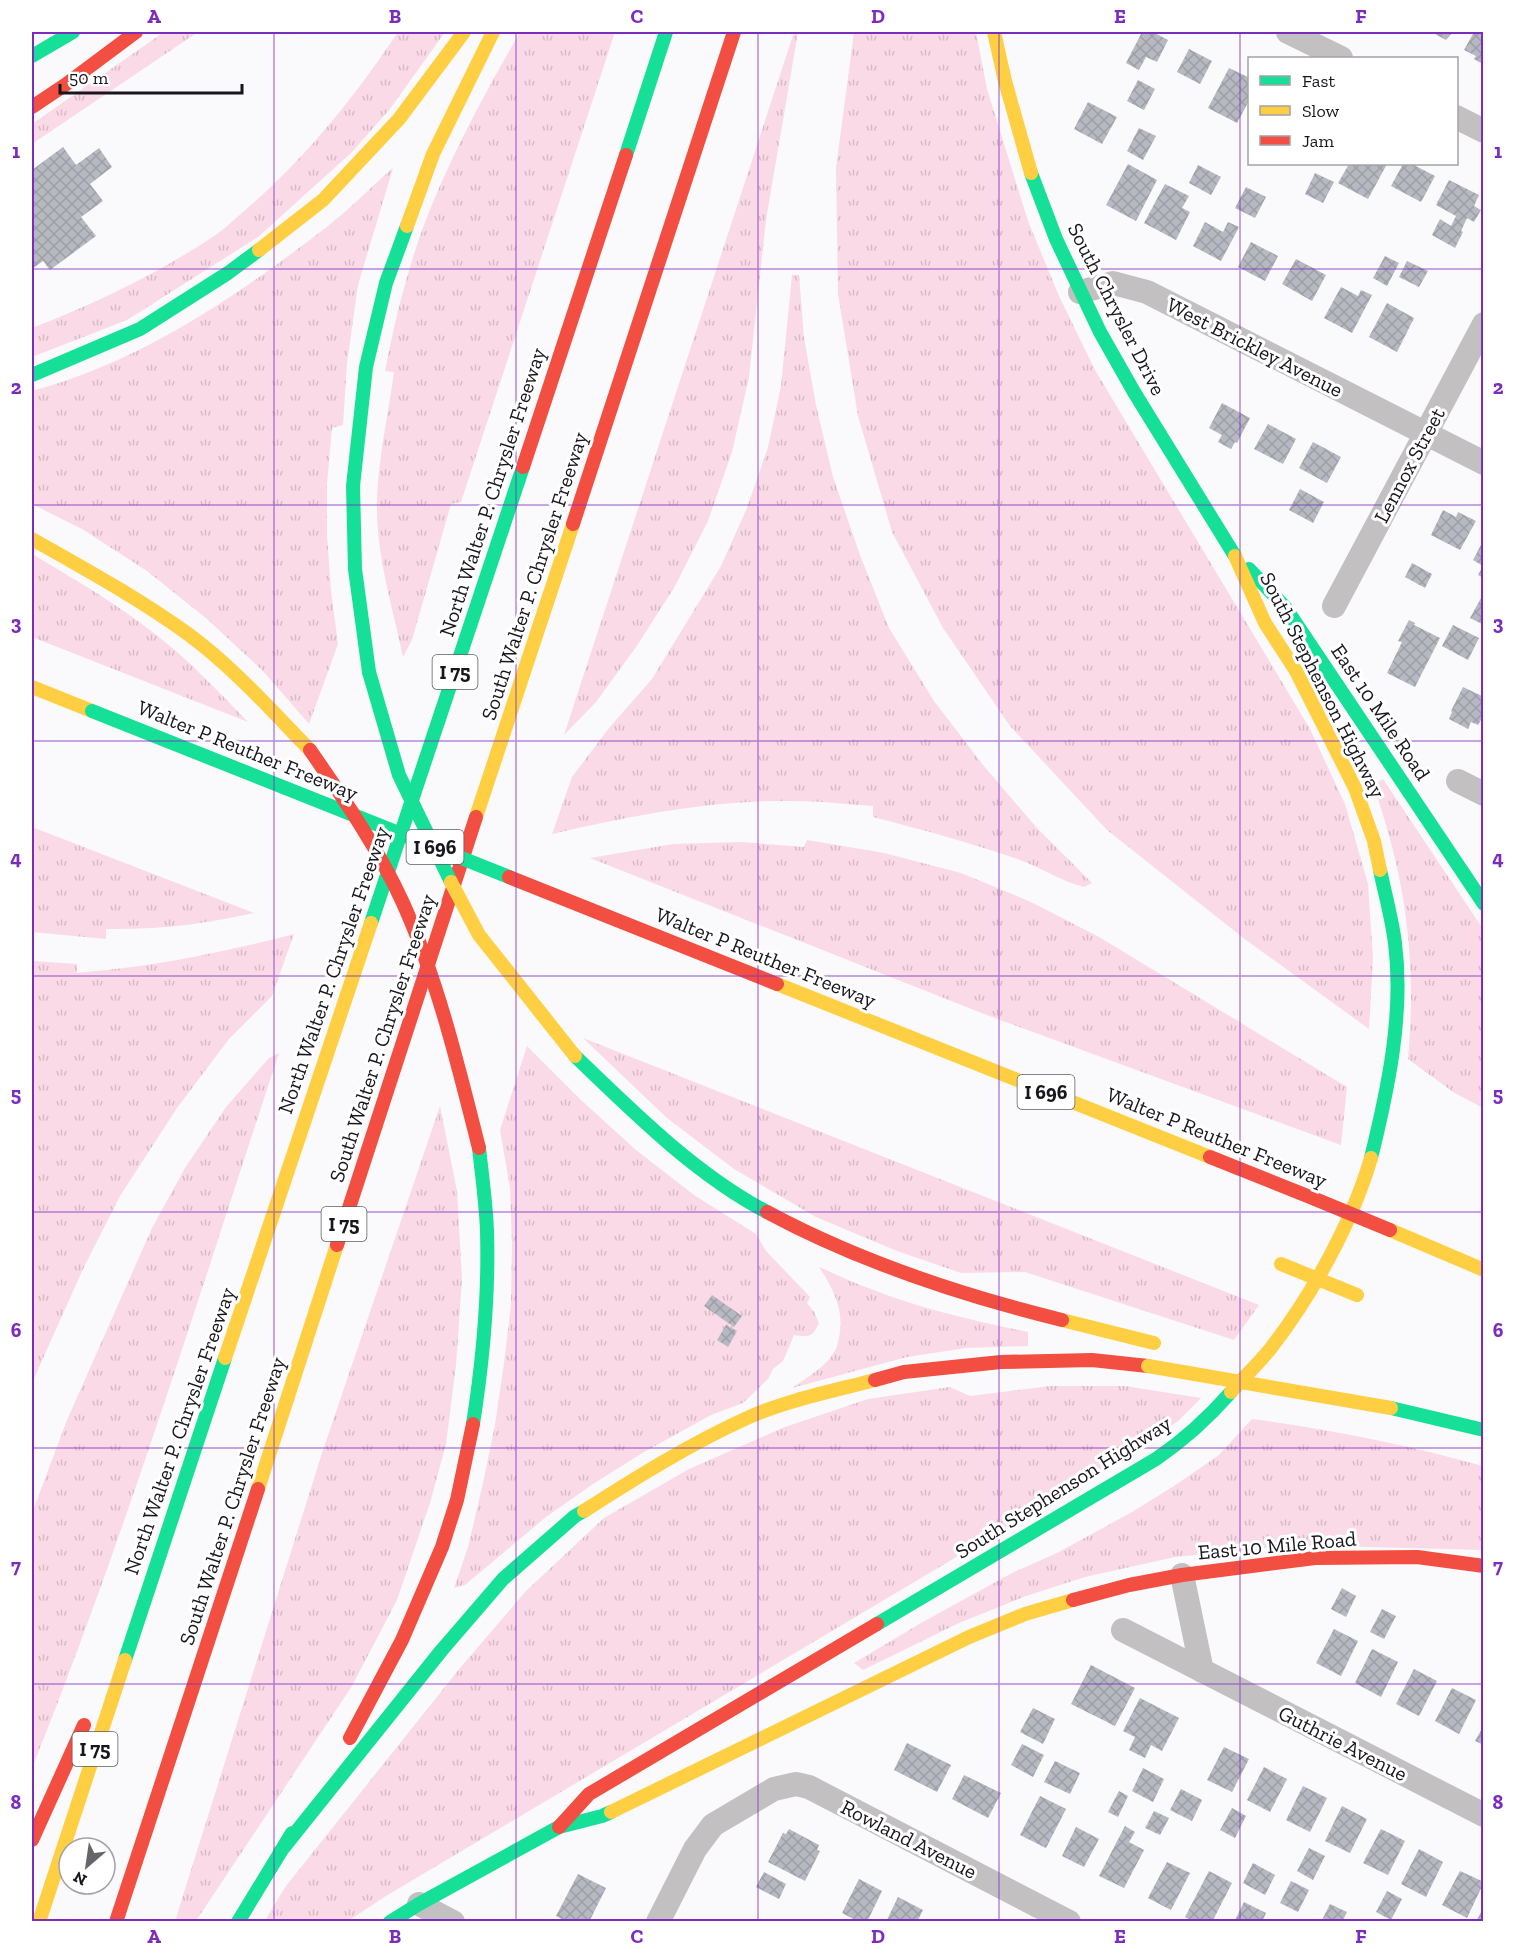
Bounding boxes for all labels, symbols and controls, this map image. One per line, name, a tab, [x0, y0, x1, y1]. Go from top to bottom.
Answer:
text: A	[147, 4, 161, 28]
text: B	[389, 4, 401, 28]
text: C	[631, 4, 644, 28]
text: D	[871, 4, 885, 28]
text: E	[1114, 4, 1126, 28]
text: F	[1355, 4, 1367, 28]
scale bar	[60, 57, 242, 95]
legend	[1248, 57, 1458, 165]
text: 50 m	[69, 67, 109, 89]
text: Fast	[1302, 70, 1335, 92]
text: Slow	[1302, 100, 1339, 122]
text: Jam	[1302, 130, 1334, 152]
text: 1	[12, 139, 20, 163]
text: 1	[1494, 139, 1502, 163]
street label: South Chrysler Drive	[1063, 219, 1171, 399]
street label: West Brickley Avenue	[1163, 292, 1347, 402]
street label: North Walter P. Chrysler Freeway	[433, 344, 551, 640]
text: 2	[11, 375, 22, 399]
text: 2	[1493, 375, 1504, 399]
street label: Lennox Street	[1368, 403, 1450, 527]
street label: South Walter P. Chrysler Freeway	[476, 429, 593, 723]
street label: South Stephenson Highway	[1255, 568, 1391, 802]
text: 3	[11, 611, 22, 635]
text: 3	[1493, 611, 1504, 635]
street label: East 10 Mile Road	[1326, 639, 1436, 785]
road number: I 75	[432, 655, 478, 689]
street label: Walter P Reuther Freeway	[134, 694, 362, 806]
street label: North Walter P. Chrysler Freeway	[272, 823, 394, 1117]
road number: I 696	[406, 830, 464, 864]
text: 4	[10, 846, 22, 870]
text: 4	[1492, 846, 1504, 870]
street label: South Walter P. Chrysler Freeway	[324, 891, 441, 1185]
street label: Walter P Reuther Freeway	[652, 901, 880, 1013]
road number: I 696	[1018, 1075, 1074, 1109]
street label: Walter P Reuther Freeway	[1103, 1081, 1331, 1193]
text: 5	[11, 1082, 21, 1106]
text: 5	[1493, 1082, 1503, 1106]
road number: I 75	[322, 1207, 366, 1241]
street label: North Walter P. Chrysler Freeway	[118, 1284, 240, 1578]
text: 6	[11, 1318, 22, 1342]
text: 6	[1493, 1318, 1504, 1342]
street label: South Walter P. Chrysler Freeway	[174, 1354, 291, 1648]
street label: South Stephenson Highway	[950, 1410, 1176, 1564]
street label: East 10 Mile Road	[1197, 1526, 1358, 1564]
text: 7	[11, 1554, 21, 1578]
text: 7	[1493, 1554, 1503, 1578]
street label: Guthrie Avenue	[1274, 1700, 1412, 1786]
road number: I 75	[72, 1732, 118, 1766]
text: 8	[11, 1790, 22, 1814]
text: 8	[1493, 1790, 1504, 1814]
street label: Rowland Avenue	[837, 1794, 981, 1884]
north arrow	[57, 1836, 117, 1896]
text: N	[70, 1867, 90, 1890]
text: A	[147, 1924, 161, 1948]
text: B	[389, 1924, 401, 1948]
text: C	[631, 1924, 644, 1948]
text: D	[871, 1924, 885, 1948]
text: E	[1114, 1924, 1126, 1948]
text: F	[1355, 1924, 1367, 1948]

